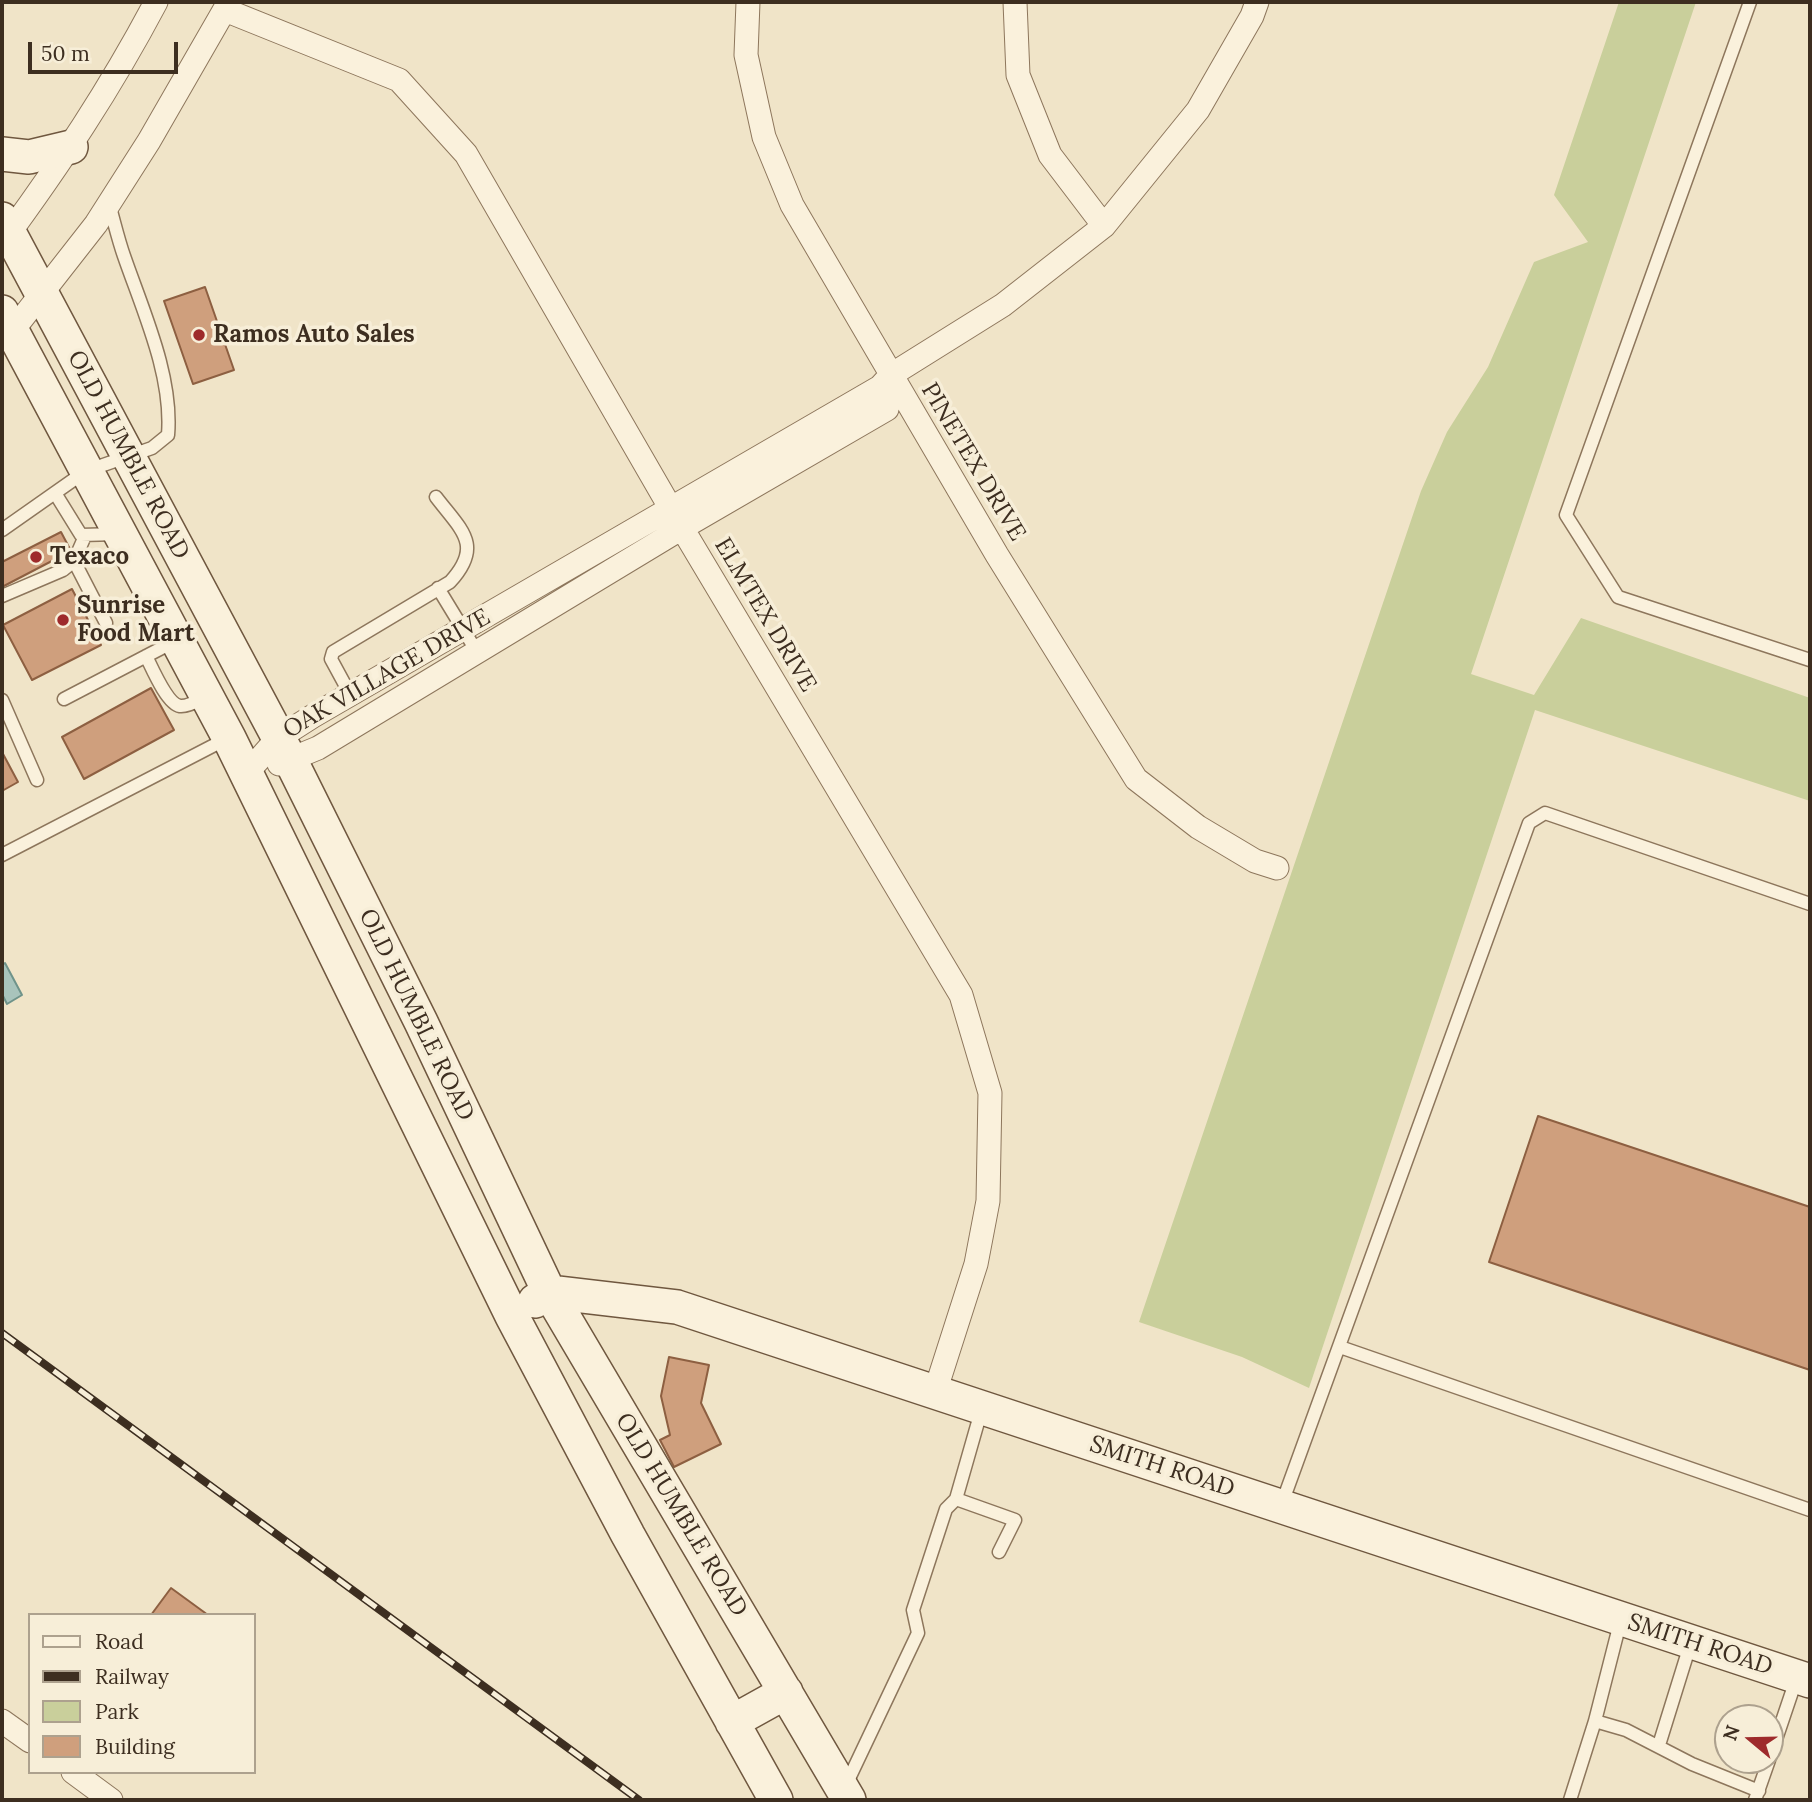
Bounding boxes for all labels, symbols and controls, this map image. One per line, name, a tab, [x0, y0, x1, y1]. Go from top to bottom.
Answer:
scale bar	[32, 28, 182, 72]
text: 50 m	[41, 40, 90, 67]
place label: Ramos Auto Sales	[213, 321, 415, 349]
marker: Ramos Auto Sales	[191, 327, 207, 343]
street label: OLD HUMBLE ROAD	[61, 346, 195, 564]
street label: PINETEX DRIVE	[915, 378, 1031, 546]
street label: ELMTEX DRIVE	[708, 533, 822, 697]
place label: Texaco	[50, 543, 129, 571]
marker: Texaco	[28, 549, 44, 565]
place label: Sunrise Food Mart	[77, 592, 195, 648]
street label: OAK VILLAGE DRIVE	[278, 603, 496, 745]
marker: Sunrise Food Mart	[55, 612, 71, 628]
street label: OLD HUMBLE ROAD	[352, 904, 480, 1126]
street label: OLD HUMBLE ROAD	[609, 1408, 753, 1622]
street label: SMITH ROAD	[1086, 1430, 1238, 1504]
street label: SMITH ROAD	[1624, 1608, 1776, 1682]
legend	[28, 1613, 256, 1774]
text: Road	[95, 1628, 144, 1655]
text: Railway	[95, 1663, 169, 1690]
text: Park	[95, 1698, 139, 1725]
north arrow	[1714, 1704, 1784, 1774]
text: N	[1717, 1722, 1745, 1744]
text: Building	[95, 1733, 175, 1760]

